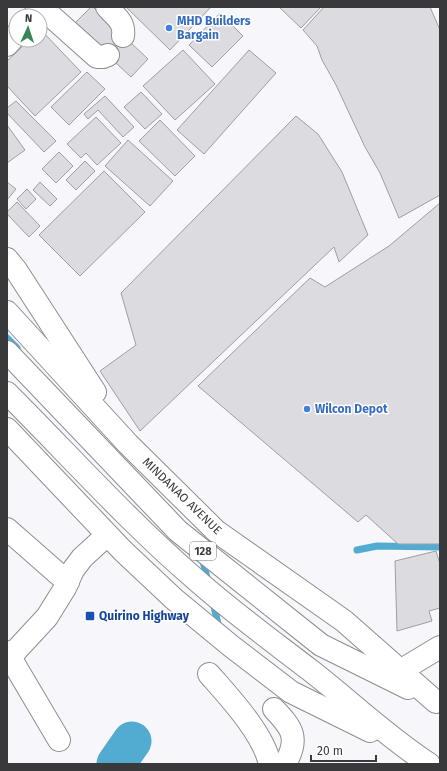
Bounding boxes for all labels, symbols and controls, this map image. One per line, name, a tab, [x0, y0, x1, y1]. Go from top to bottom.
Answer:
north arrow	[8, 8, 48, 48]
text: N	[25, 12, 32, 25]
place label: MHD Builders Bargain	[177, 14, 251, 42]
marker: MHD Builders Bargain	[164, 23, 174, 33]
place label: Wilcon Depot	[315, 402, 388, 416]
marker: Wilcon Depot	[302, 404, 312, 414]
street label: MINDANAO AVENUE	[140, 455, 224, 537]
road number: 128	[190, 542, 216, 560]
place label: Quirino Highway	[99, 609, 190, 623]
marker: Quirino Highway	[84, 610, 96, 622]
scale bar	[311, 737, 376, 763]
text: 20 m	[317, 744, 343, 758]

